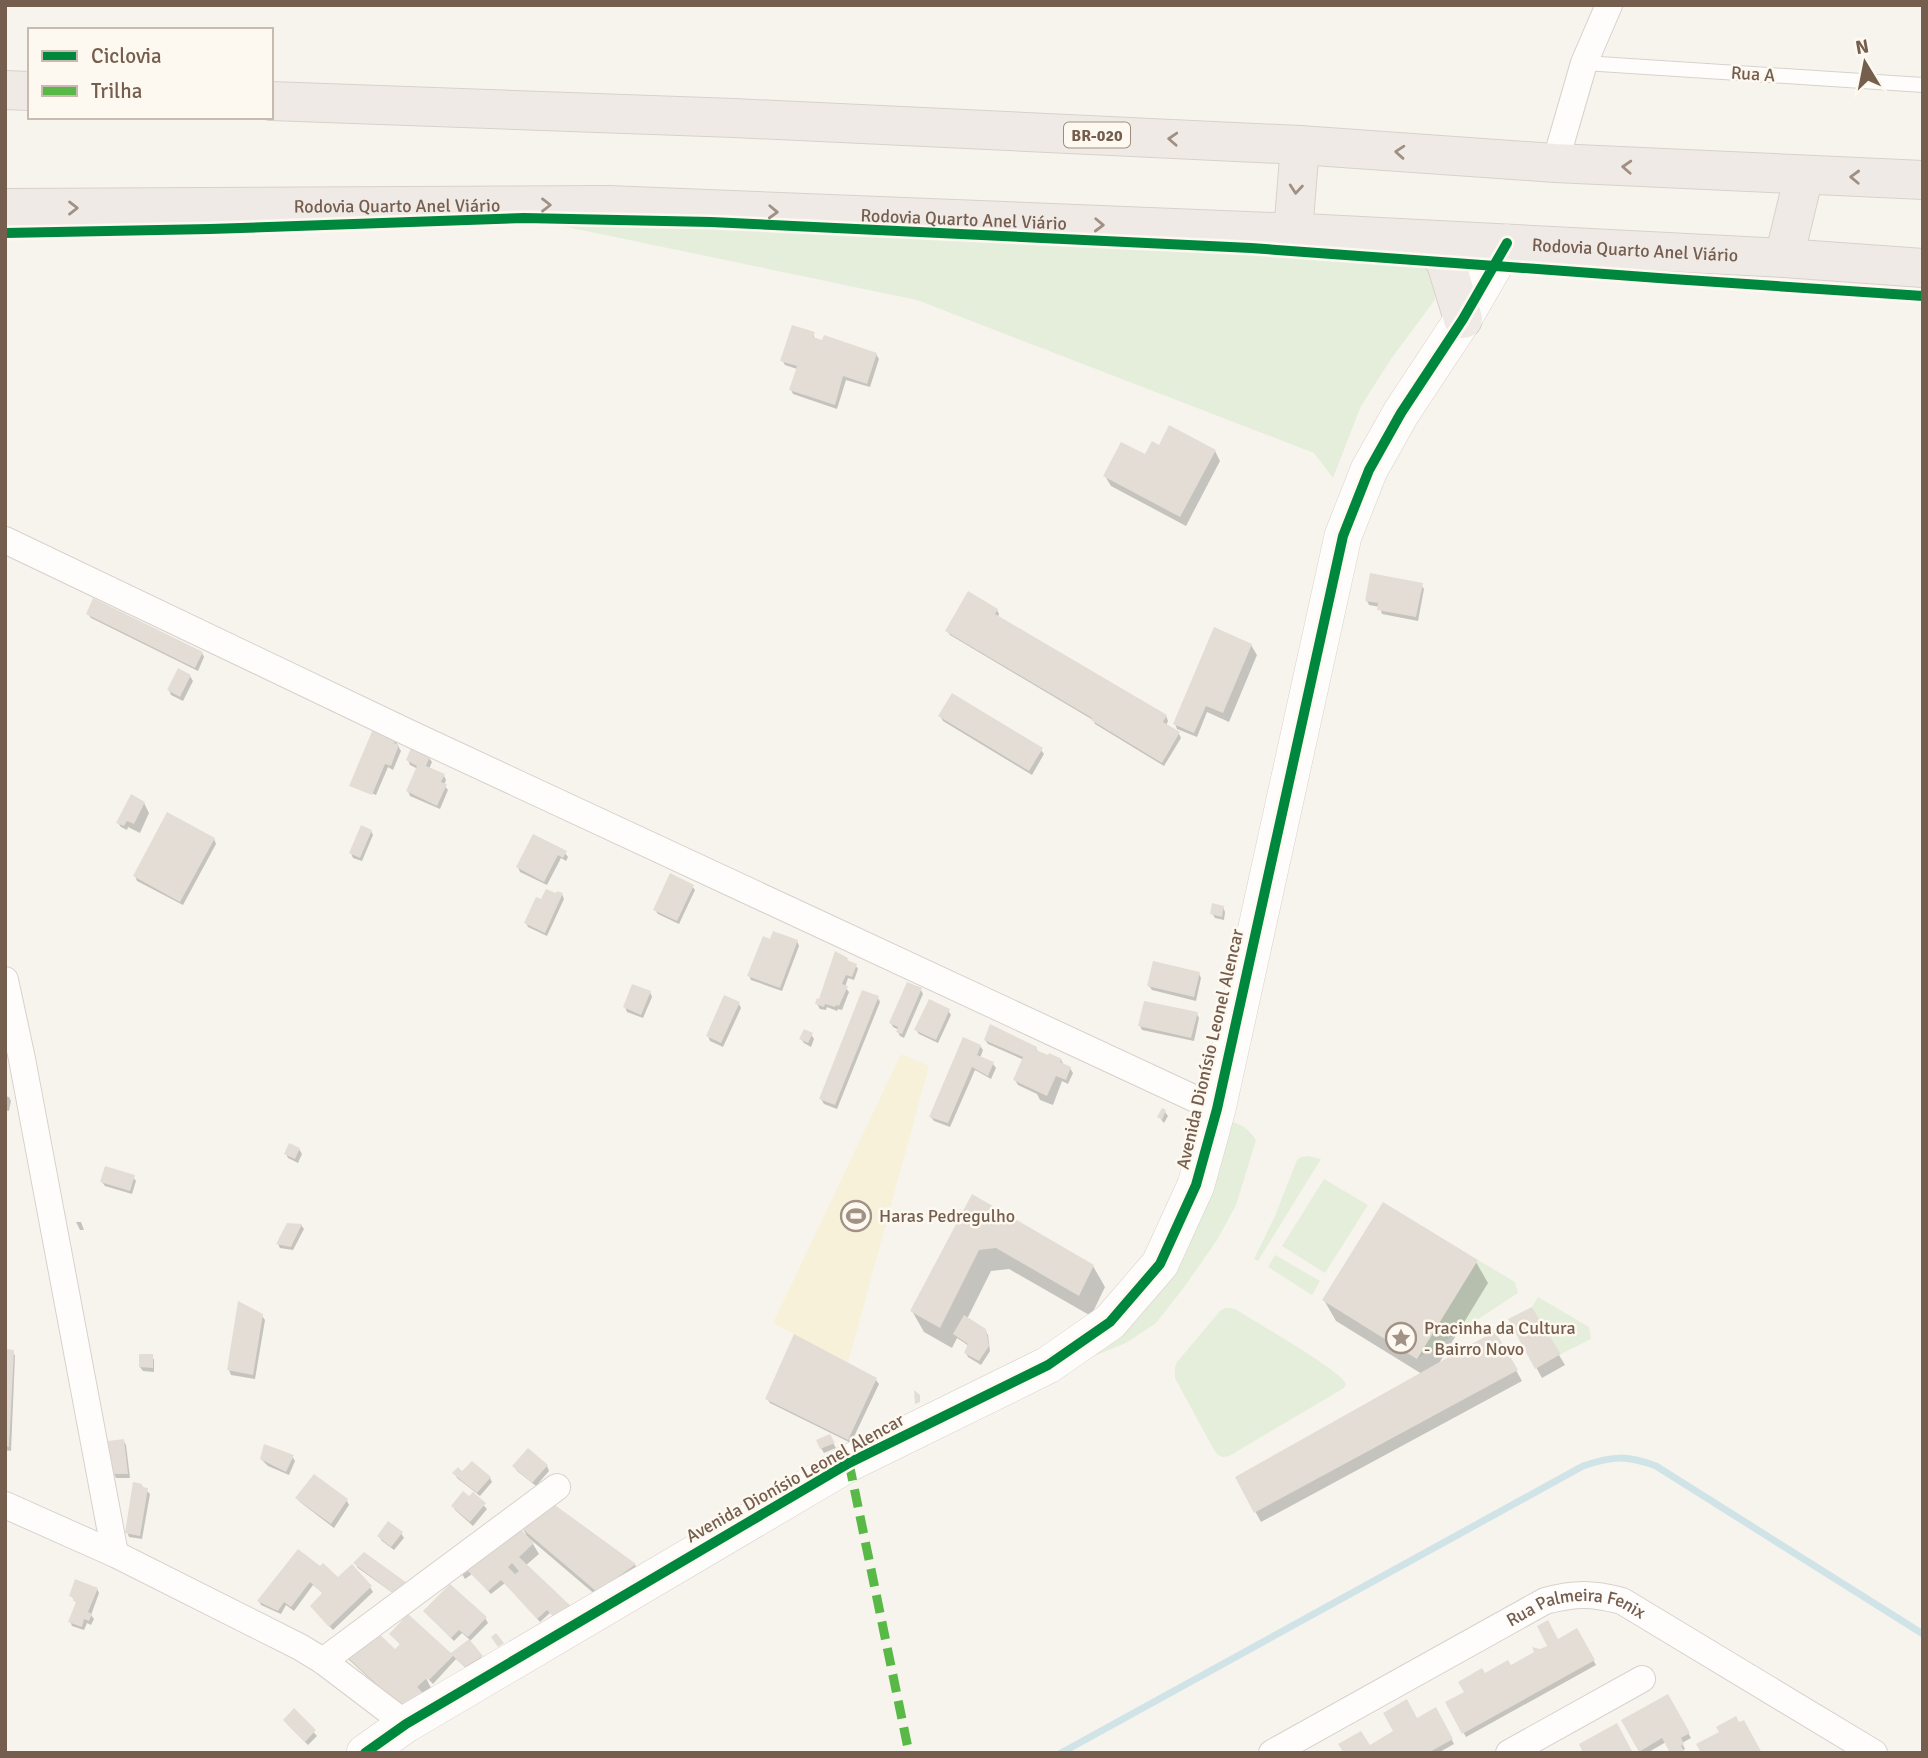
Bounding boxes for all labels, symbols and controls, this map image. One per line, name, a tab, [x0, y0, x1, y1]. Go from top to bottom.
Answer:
legend	[28, 28, 273, 119]
north arrow	[1830, 28, 1900, 98]
text: N	[1854, 34, 1871, 60]
text: Ciclovia	[91, 43, 162, 69]
street label: Rua A	[1730, 61, 1776, 87]
text: Trilha	[91, 78, 142, 104]
road number: BR-020	[1064, 122, 1130, 148]
one-way arrow	[1167, 131, 1178, 146]
one-way arrow	[1395, 144, 1406, 159]
one-way arrow	[1622, 159, 1633, 174]
one-way arrow	[1849, 170, 1860, 185]
one-way arrow	[1289, 183, 1304, 195]
street label: Rodovia Quarto Anel Viário	[294, 195, 500, 218]
one-way arrow	[541, 197, 552, 213]
one-way arrow	[69, 200, 79, 216]
one-way arrow	[768, 204, 779, 219]
street label: Rodovia Quarto Anel Viário	[860, 204, 1067, 235]
one-way arrow	[1093, 218, 1104, 233]
street label: Rodovia Quarto Anel Viário	[1531, 234, 1739, 267]
street label: Avenida Dionísio Leonel Alencar	[1172, 926, 1248, 1171]
sports icon: Haras Pedregulho	[839, 1199, 873, 1233]
place label: Haras Pedregulho	[879, 1205, 1015, 1227]
place label: Pracinha da Cultura - Bairro Novo	[1424, 1317, 1576, 1360]
place icon: Pracinha da Cultura - Bairro Novo	[1384, 1321, 1418, 1355]
street label: Avenida Dionísio Leonel Alencar	[682, 1409, 908, 1547]
street label: Rua Palmeira Fenix	[1502, 1584, 1650, 1631]

